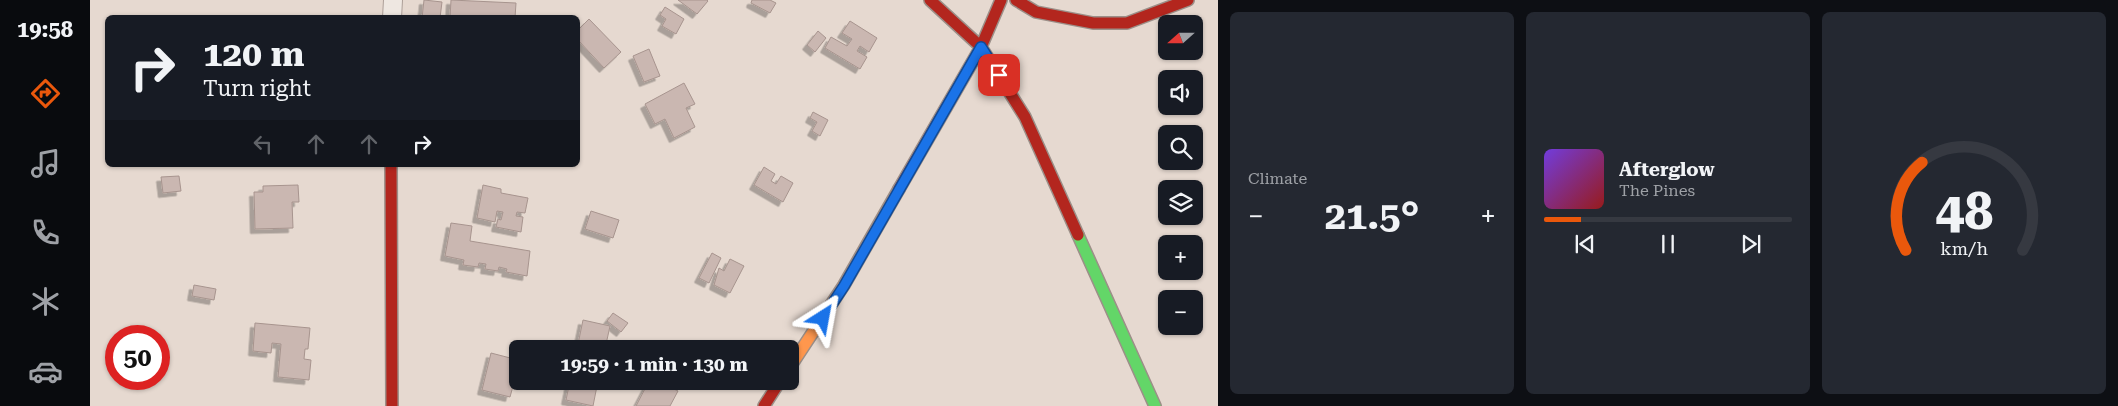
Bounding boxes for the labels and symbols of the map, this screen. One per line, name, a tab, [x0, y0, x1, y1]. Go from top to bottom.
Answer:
north arrow	[1158, 15, 1202, 60]
pin	[978, 54, 1020, 96]
position arrow	[796, 291, 848, 343]
speed limit sign: 50	[105, 325, 170, 390]

